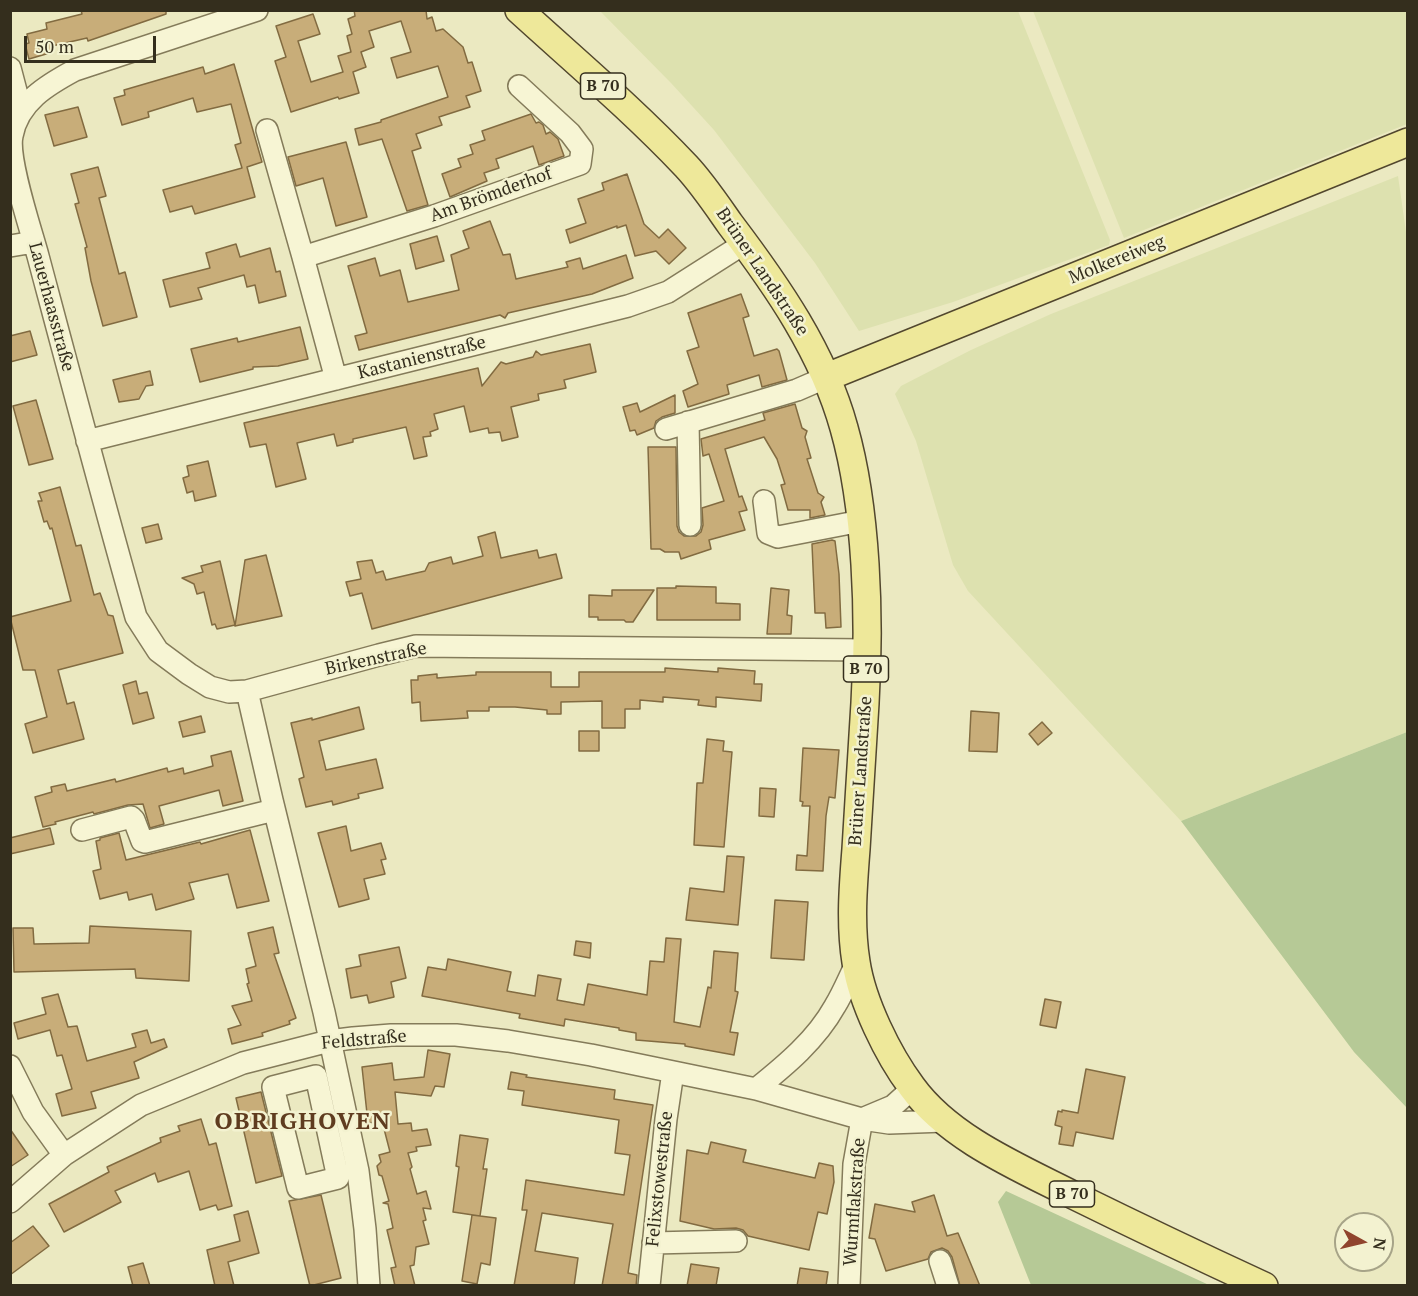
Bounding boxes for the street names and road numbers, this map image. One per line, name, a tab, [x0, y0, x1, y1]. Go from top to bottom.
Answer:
road number: B 70	[580, 73, 626, 99]
street label: Am Brömderhof	[427, 163, 555, 227]
street label: Brüner Landstraße	[711, 204, 813, 340]
street label: Molkereiweg	[1066, 231, 1168, 289]
street label: Lauerhaasstraße	[23, 240, 79, 374]
street label: Kastanienstraße	[356, 332, 488, 384]
street label: Birkenstraße	[323, 638, 429, 680]
road number: B 70	[844, 656, 888, 682]
street label: Brüner Landstraße	[845, 695, 877, 847]
street label: Feldstraße	[321, 1026, 407, 1054]
street label: Felixstowestraße	[642, 1110, 678, 1248]
street label: Wurmflakstraße	[840, 1137, 870, 1267]
road number: B 70	[1050, 1181, 1094, 1207]

